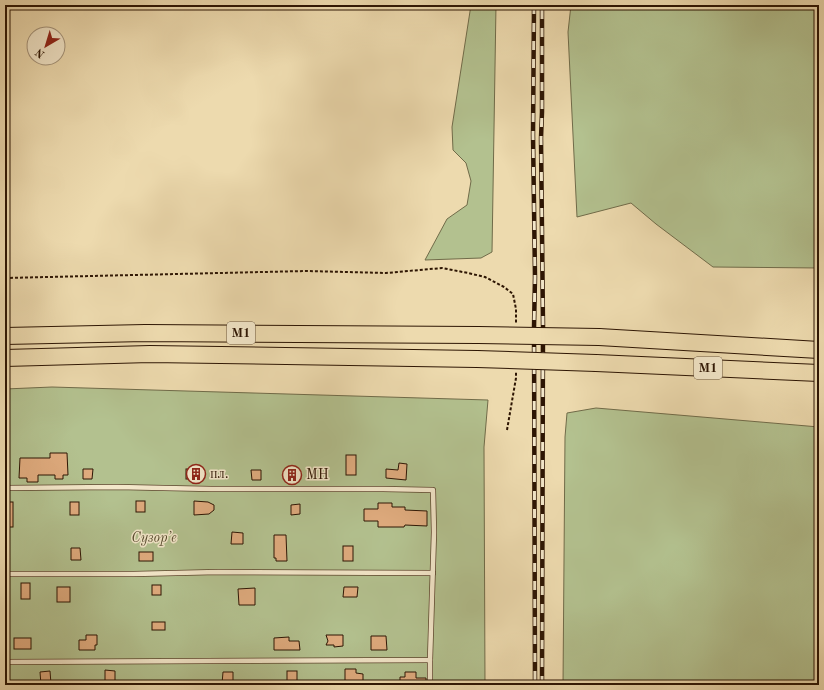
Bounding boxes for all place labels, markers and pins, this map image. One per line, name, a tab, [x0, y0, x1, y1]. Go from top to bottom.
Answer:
building icon: пл.	[185, 463, 207, 485]
building icon: МН	[281, 464, 303, 486]
place label: пл.	[210, 467, 229, 481]
place label: МН	[306, 468, 329, 482]

